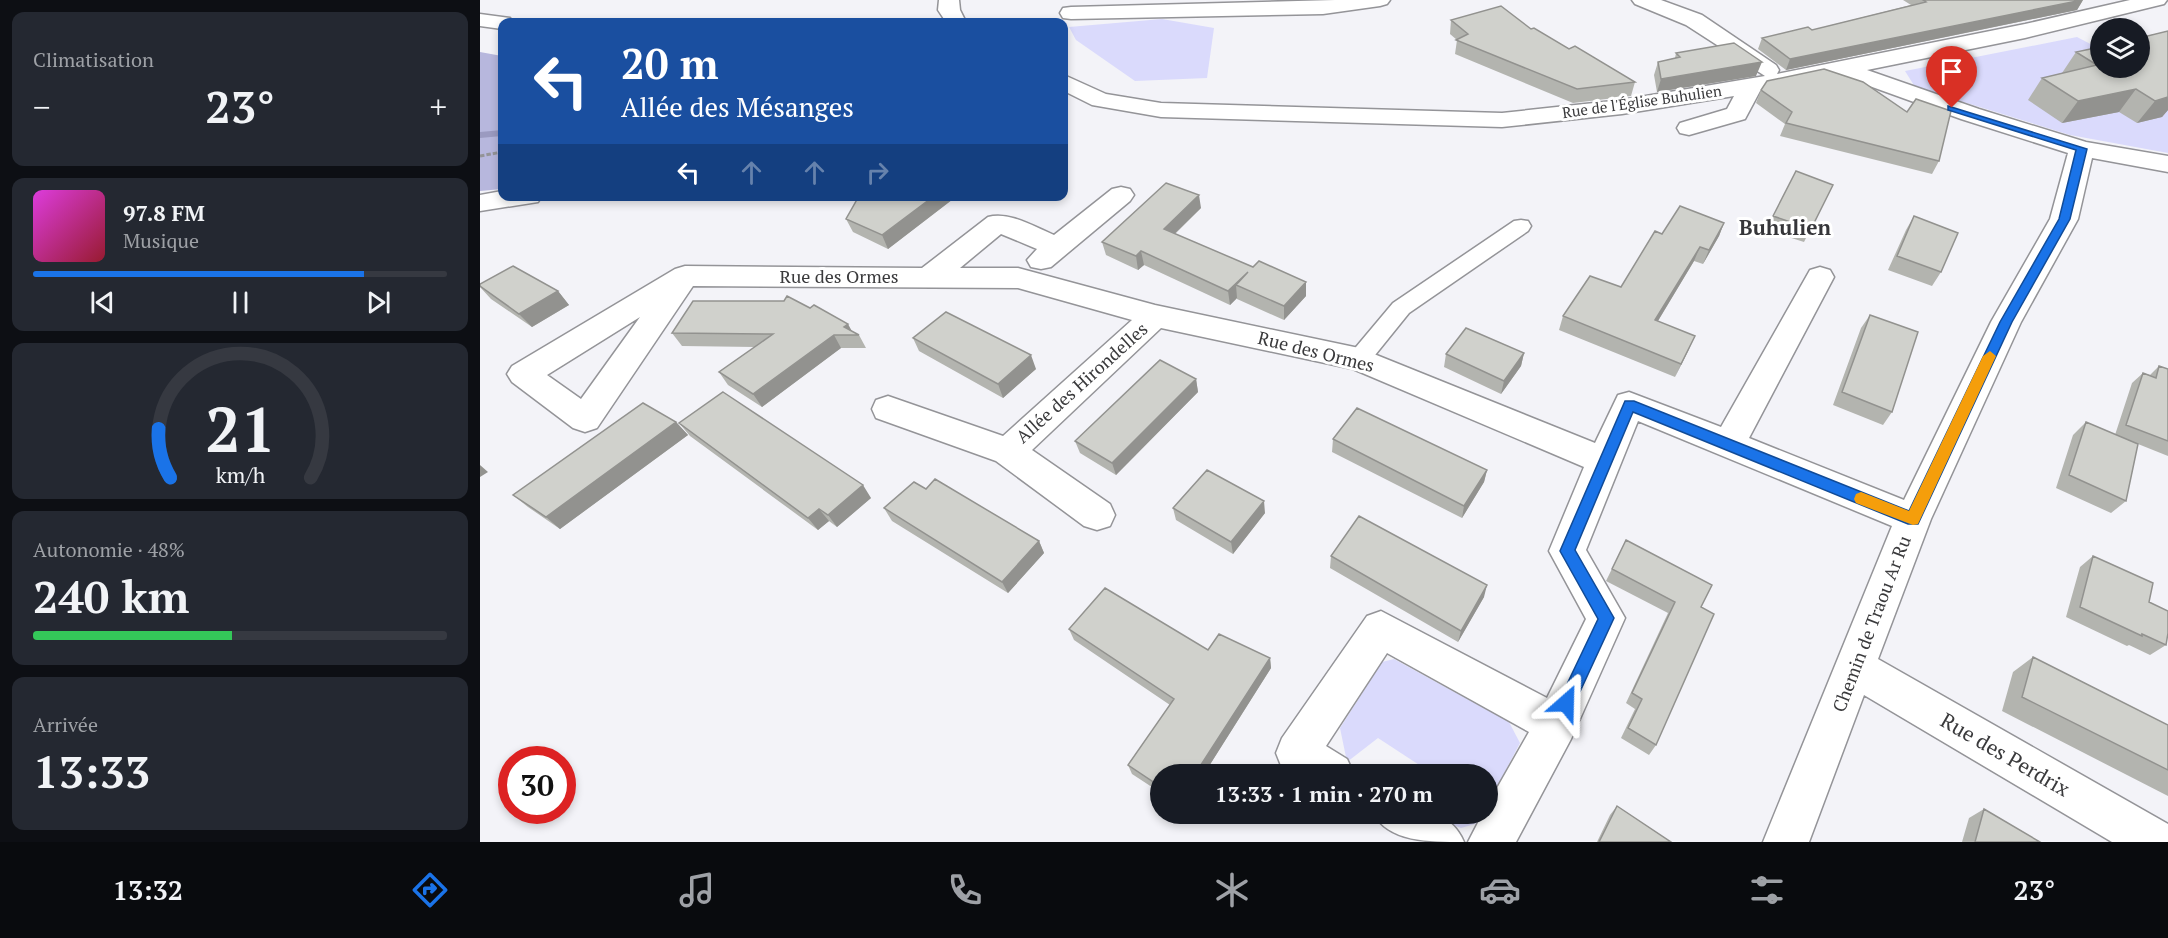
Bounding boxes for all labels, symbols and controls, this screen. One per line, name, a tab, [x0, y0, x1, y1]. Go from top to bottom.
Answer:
map controls	[2090, 18, 2150, 78]
button: layers	[2090, 18, 2150, 78]
text: 20 m	[621, 35, 719, 91]
icon: left	[522, 42, 600, 120]
text: Climatisation	[33, 46, 154, 73]
pin	[1926, 46, 1977, 108]
icon: arrive	[1935, 55, 1968, 88]
text: 23°	[205, 76, 275, 136]
street label: Rue de l'Église Buhulien	[1561, 80, 1723, 122]
text: −	[33, 85, 51, 128]
text: +	[429, 85, 447, 128]
text: Allée des Mésanges	[621, 89, 854, 125]
icon: left	[672, 156, 705, 189]
icon: ahead	[735, 156, 768, 189]
icon: ahead	[798, 156, 831, 189]
icon: right	[861, 156, 894, 189]
text: 97.8 FM	[123, 198, 205, 227]
district label: Buhulien	[1739, 213, 1831, 241]
text: Musique	[123, 227, 199, 254]
street label: Rue des Ormes	[779, 264, 899, 288]
icon: previous	[86, 286, 119, 319]
icon: pause	[224, 286, 257, 319]
icon: next	[362, 286, 395, 319]
street label: Allée des Hirondelles	[1010, 317, 1152, 448]
street label: Rue des Ormes	[1256, 325, 1377, 377]
text: 21	[205, 387, 275, 470]
text: km/h	[215, 461, 265, 489]
street label: Chemin de Traou Ar Ru	[1826, 532, 1916, 715]
text: Autonomie · 48%	[33, 536, 185, 563]
text: 240 km	[33, 566, 189, 626]
position arrow	[1534, 671, 1598, 735]
street label: Rue des Perdrix	[1936, 706, 2075, 803]
text: Arrivée	[33, 711, 98, 738]
text: 13:33	[33, 741, 150, 801]
speed limit sign: 30	[498, 746, 576, 824]
text: 13:33 · 1 min · 270 m	[1215, 779, 1433, 808]
icon: directions	[409, 869, 451, 911]
icon: music	[676, 869, 718, 911]
icon: phone	[944, 869, 986, 911]
icon: climate	[1211, 869, 1253, 911]
icon: car	[1479, 869, 1521, 911]
icon: filters	[1746, 869, 1788, 911]
text: 13:32	[113, 872, 183, 908]
text: 23°	[2014, 872, 2055, 908]

